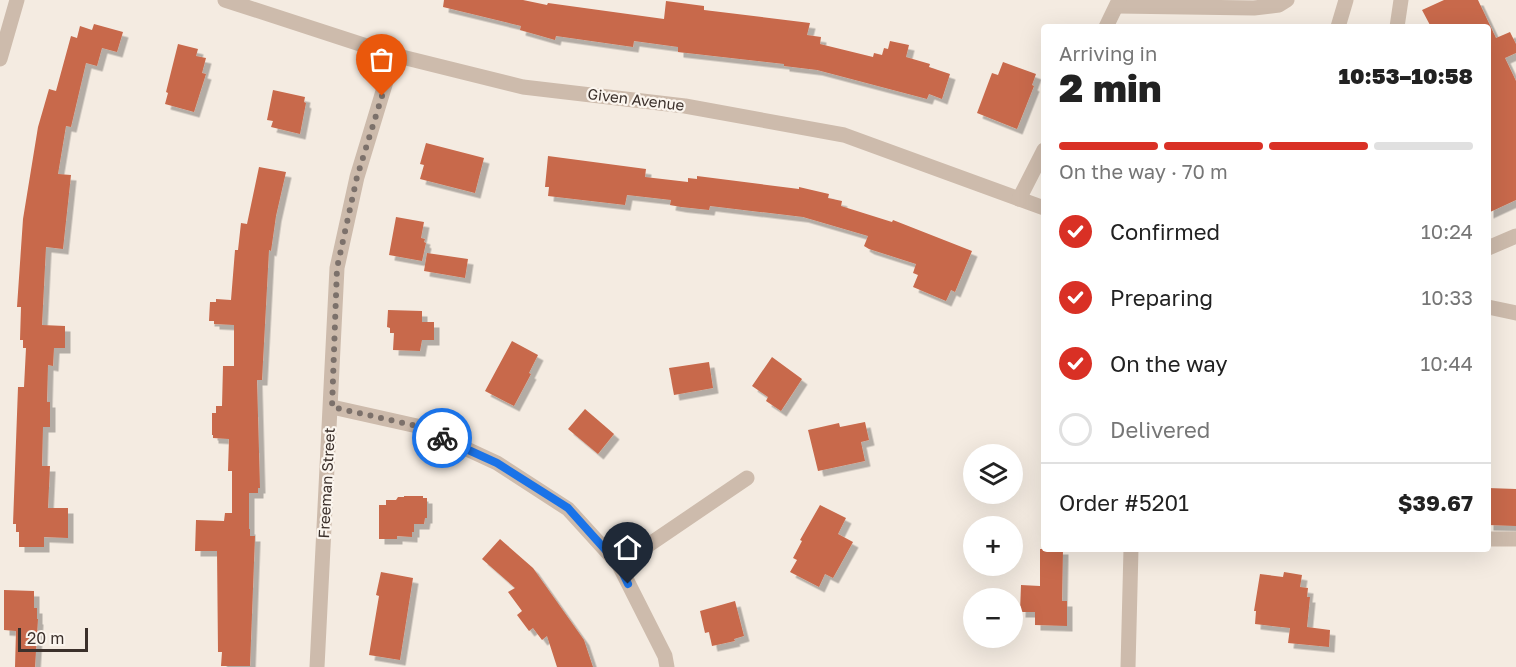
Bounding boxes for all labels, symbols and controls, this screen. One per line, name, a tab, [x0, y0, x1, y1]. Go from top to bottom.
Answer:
pin	[356, 34, 407, 96]
text: Arriving in	[1059, 41, 1157, 65]
icon: bag	[365, 43, 398, 76]
text: 10:53–10:58	[1338, 62, 1473, 89]
text: 2 min	[1059, 64, 1162, 111]
street label: Given Avenue	[587, 84, 686, 114]
text: On the way · 70 m	[1059, 159, 1228, 183]
icon: check	[1059, 215, 1092, 248]
text: Confirmed	[1110, 218, 1220, 245]
text: 10:24	[1421, 219, 1473, 243]
icon: check	[1059, 281, 1092, 314]
text: Preparing	[1110, 284, 1213, 311]
text: 10:33	[1422, 285, 1473, 309]
icon: check	[1059, 347, 1092, 380]
text: On the way	[1110, 350, 1228, 377]
text: 10:44	[1421, 351, 1473, 375]
courier	[412, 408, 472, 468]
text: Delivered	[1110, 416, 1210, 443]
icon: bike	[426, 422, 459, 455]
street label: Freeman Street	[314, 427, 338, 539]
map controls	[963, 444, 1023, 648]
button: layers	[963, 444, 1023, 504]
text: Order #5201	[1059, 489, 1189, 516]
text: $39.67	[1398, 489, 1473, 516]
button: +	[963, 516, 1023, 576]
pin	[602, 522, 653, 584]
icon: home	[611, 531, 644, 564]
button: −	[963, 588, 1023, 648]
scale bar	[18, 625, 88, 652]
text: 20 m	[27, 628, 64, 648]

